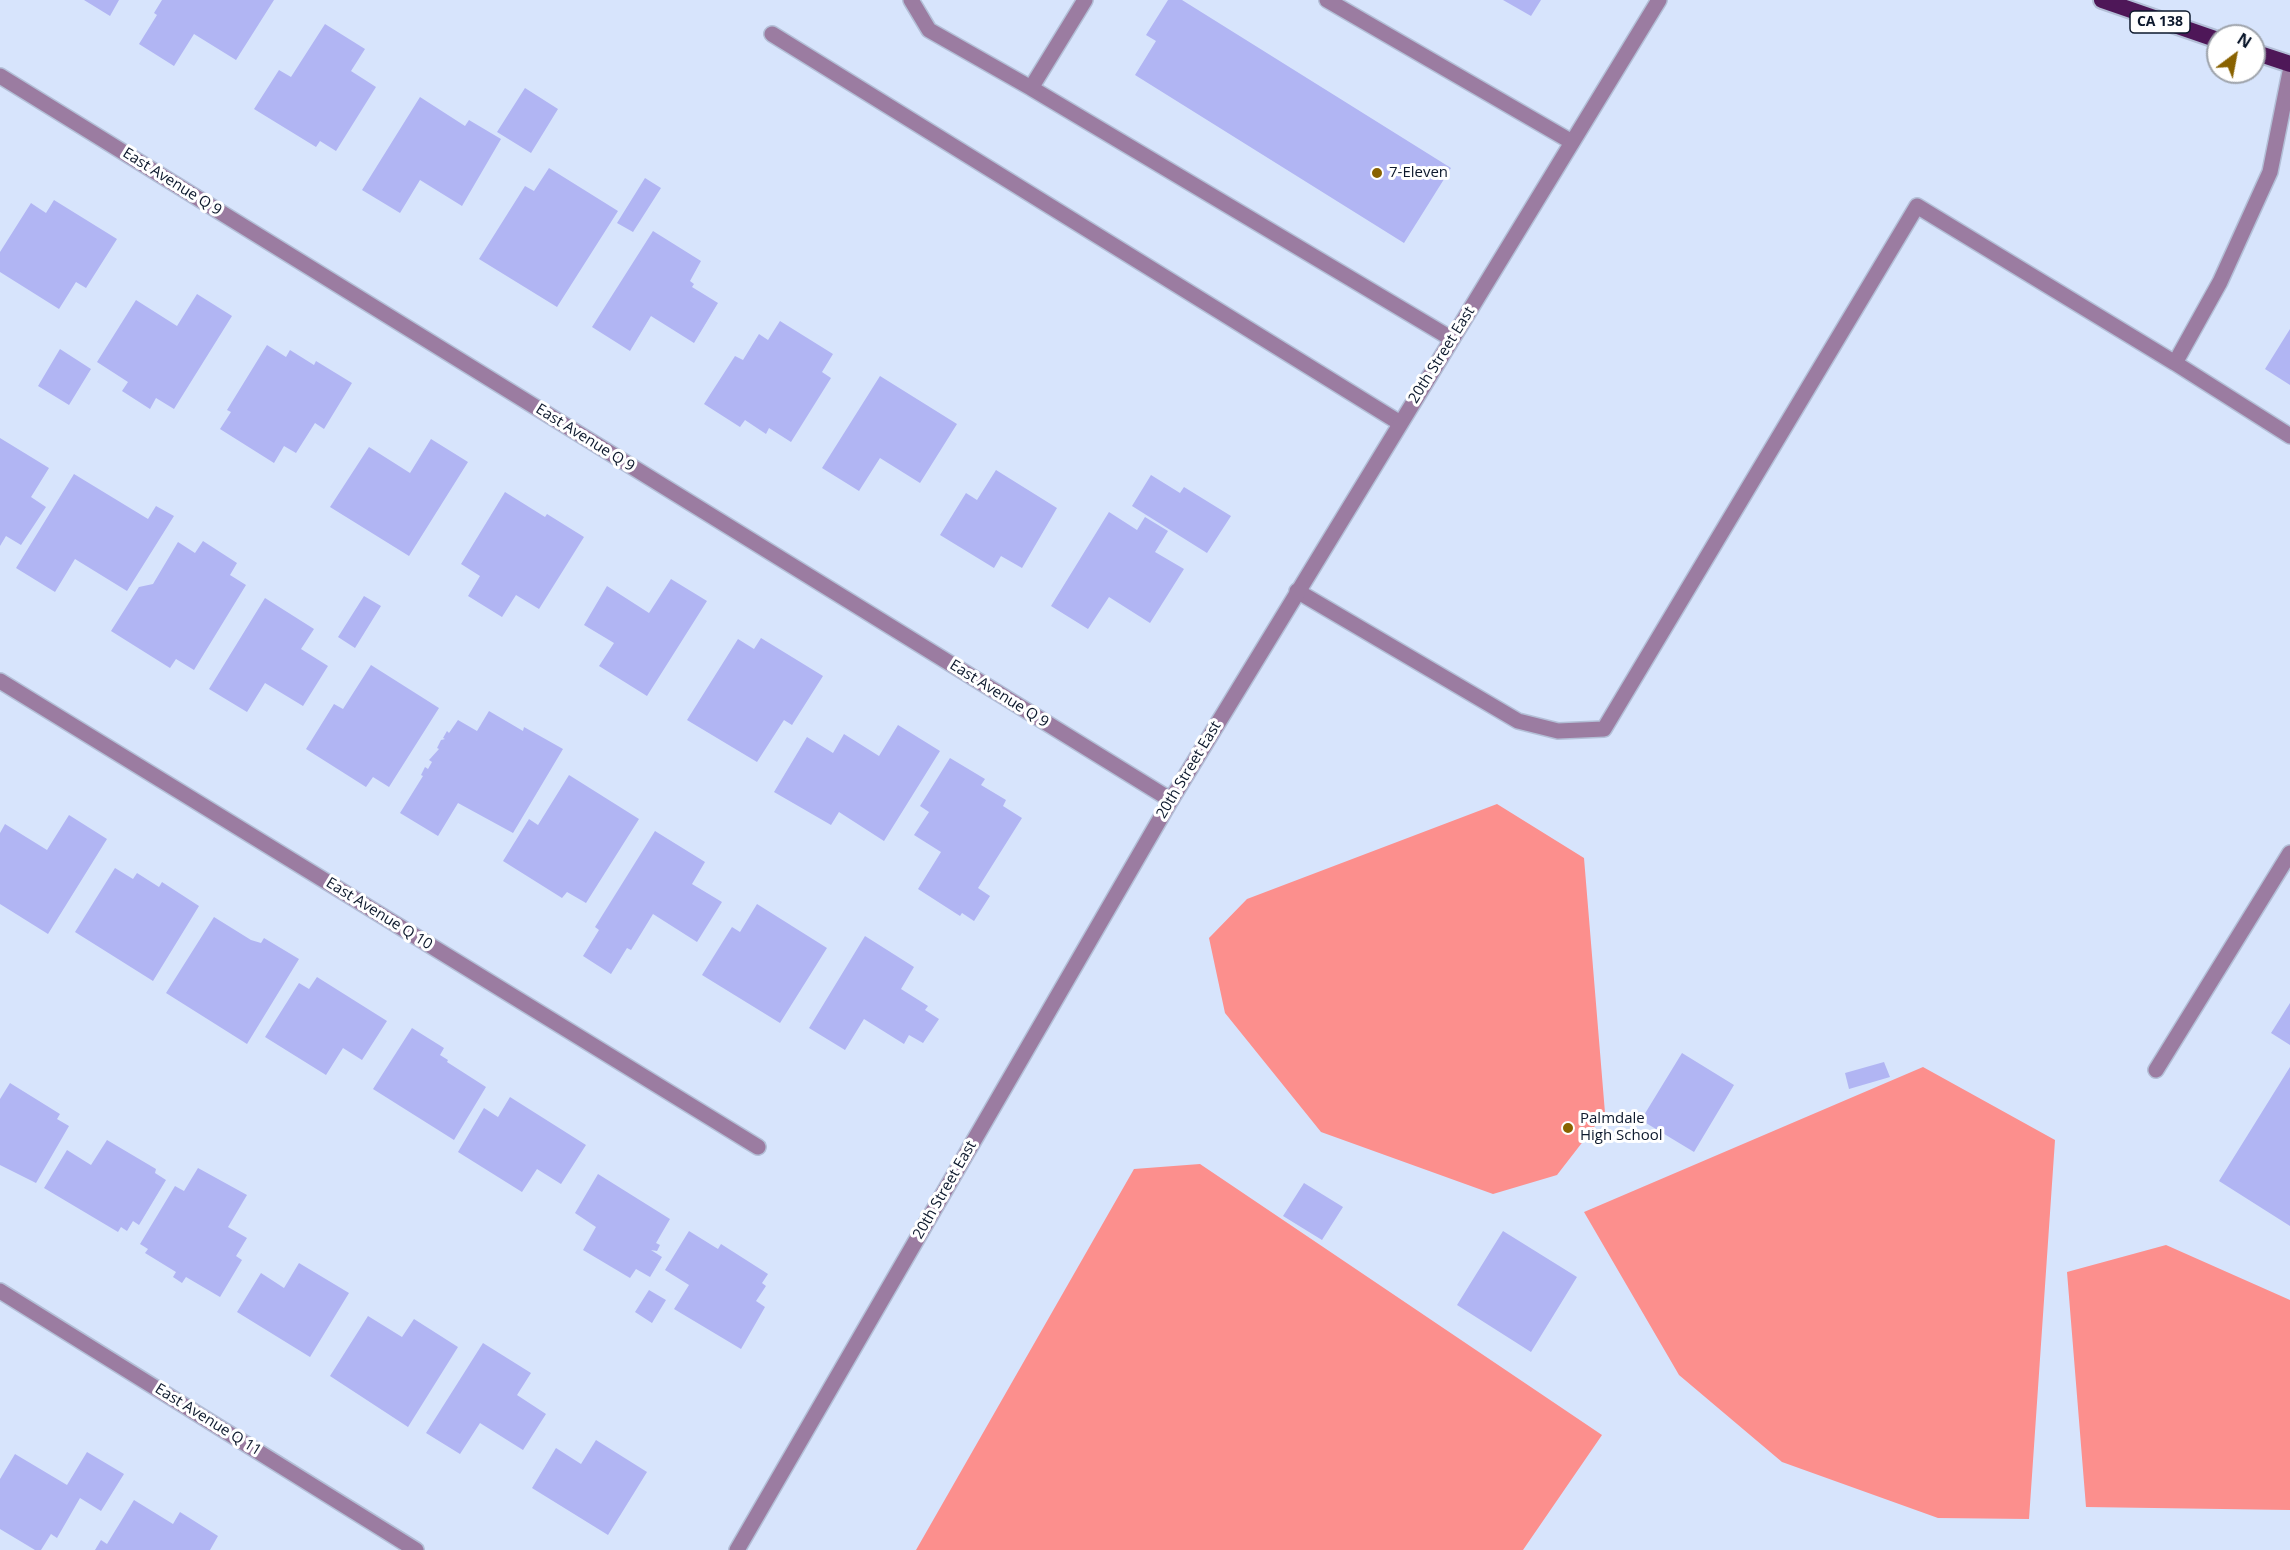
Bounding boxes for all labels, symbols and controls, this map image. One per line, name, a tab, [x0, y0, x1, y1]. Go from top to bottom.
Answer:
road number: CA 138	[2130, 11, 2190, 33]
north arrow	[2206, 24, 2266, 84]
text: N	[2233, 28, 2256, 53]
street label: East Avenue Q 9	[119, 144, 225, 220]
place label: 7-Eleven	[1389, 164, 1448, 182]
marker: 7-Eleven	[1370, 166, 1384, 180]
street label: 20th Street East	[1405, 303, 1479, 407]
street label: East Avenue Q 9	[532, 400, 638, 476]
street label: East Avenue Q 9	[946, 656, 1052, 732]
street label: 20th Street East	[1153, 718, 1225, 822]
street label: East Avenue Q 10	[323, 874, 435, 954]
place label: Palmdale High School	[1580, 1110, 1663, 1145]
marker: Palmdale High School	[1561, 1121, 1575, 1135]
street label: 20th Street East	[910, 1138, 980, 1242]
street label: East Avenue Q 11	[152, 1380, 264, 1460]

